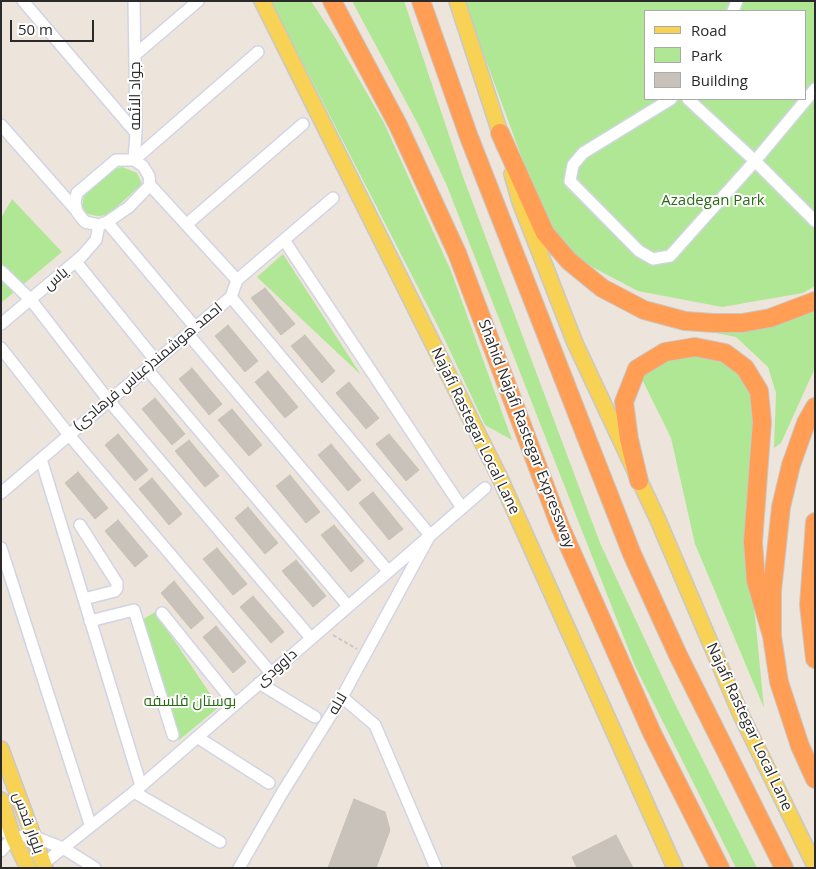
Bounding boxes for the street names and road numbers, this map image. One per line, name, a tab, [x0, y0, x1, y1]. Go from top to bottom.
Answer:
street label: جواد الائمه	[127, 62, 145, 130]
street label: یاس	[40, 264, 72, 294]
street label: احمد هوشمند(عباس فرهادی)	[70, 299, 226, 435]
street label: Shahid Najafi Rastegar Expressway	[474, 317, 578, 551]
street label: Najafi Rastegar Local Lane	[427, 345, 523, 517]
street label: Najafi Rastegar Local Lane	[702, 640, 796, 814]
street label: داوودی	[253, 645, 301, 691]
street label: لاله	[325, 690, 351, 718]
street label: بلوار قدس	[9, 790, 47, 856]

